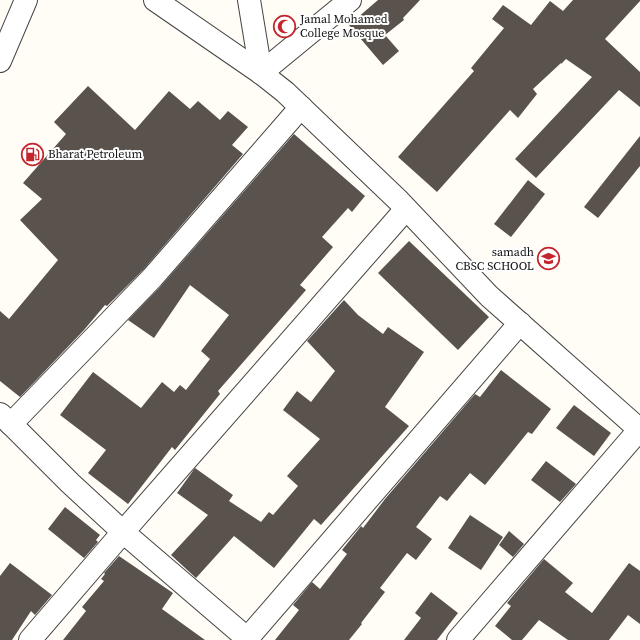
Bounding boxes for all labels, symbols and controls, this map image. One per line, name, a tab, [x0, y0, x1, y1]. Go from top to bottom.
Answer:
place label: Jamal Mohamed College Mosque	[299, 11, 388, 41]
mosque icon: Jamal Mohamed College Mosque	[272, 13, 298, 39]
fuel station icon: Bharat Petroleum	[19, 141, 45, 167]
place label: Bharat Petroleum	[48, 146, 142, 162]
place label: samadh CBSC SCHOOL	[456, 244, 534, 274]
school or university icon: samadh CBSC SCHOOL	[536, 246, 562, 272]

